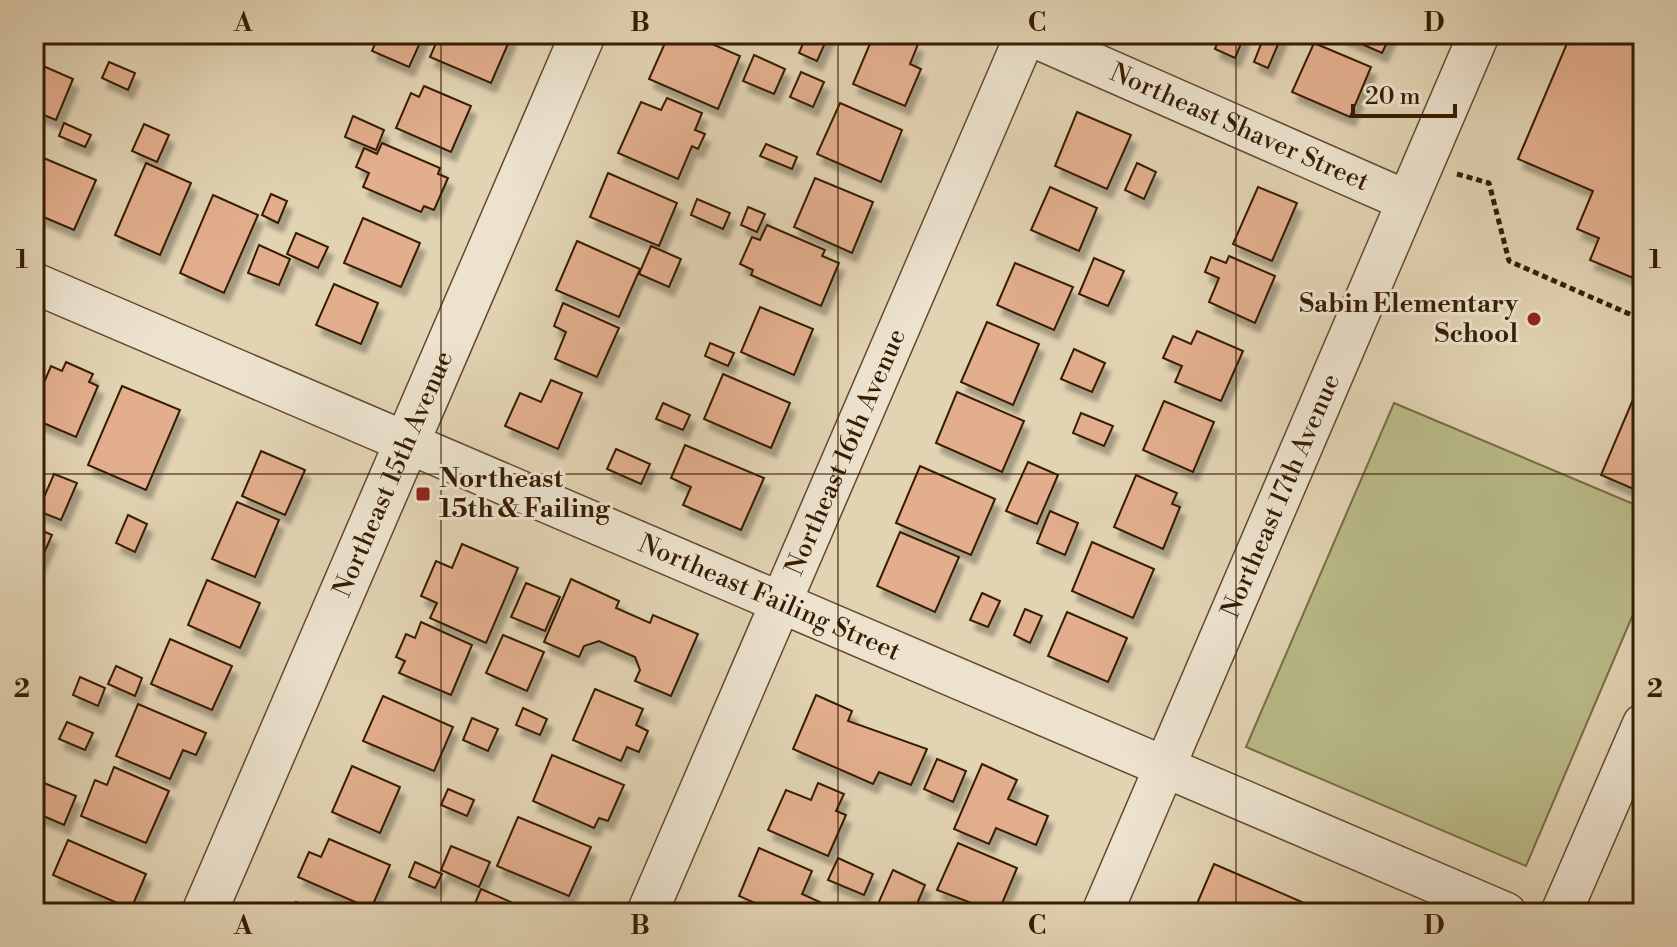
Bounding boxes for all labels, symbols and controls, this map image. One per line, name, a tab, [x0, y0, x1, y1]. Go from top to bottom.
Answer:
text: A	[233, 7, 253, 39]
text: B	[630, 7, 650, 39]
text: C	[1028, 7, 1046, 39]
text: D	[1424, 7, 1444, 39]
street label: Northeast Shaver Street	[1105, 56, 1374, 198]
scale bar	[1353, 68, 1455, 118]
text: 20 m	[1365, 82, 1421, 112]
text: 1	[16, 244, 29, 276]
text: 1	[1649, 244, 1662, 276]
place label: Sabin Elementary School	[1299, 288, 1519, 350]
marker: Sabin Elementary School	[1525, 310, 1543, 328]
street label: Northeast 16th Avenue	[779, 324, 913, 580]
street label: Northeast 15th Avenue	[326, 346, 460, 602]
street label: Northeast 17th Avenue	[1215, 369, 1347, 623]
place label: Northeast 15th & Failing	[439, 463, 611, 525]
marker: Northeast 15th & Failing	[414, 485, 432, 503]
street label: Northeast Failing Street	[634, 528, 905, 668]
text: 2	[14, 673, 30, 705]
text: 2	[1647, 673, 1663, 705]
text: A	[233, 910, 253, 942]
text: B	[630, 910, 650, 942]
text: C	[1028, 910, 1046, 942]
text: D	[1424, 910, 1444, 942]

